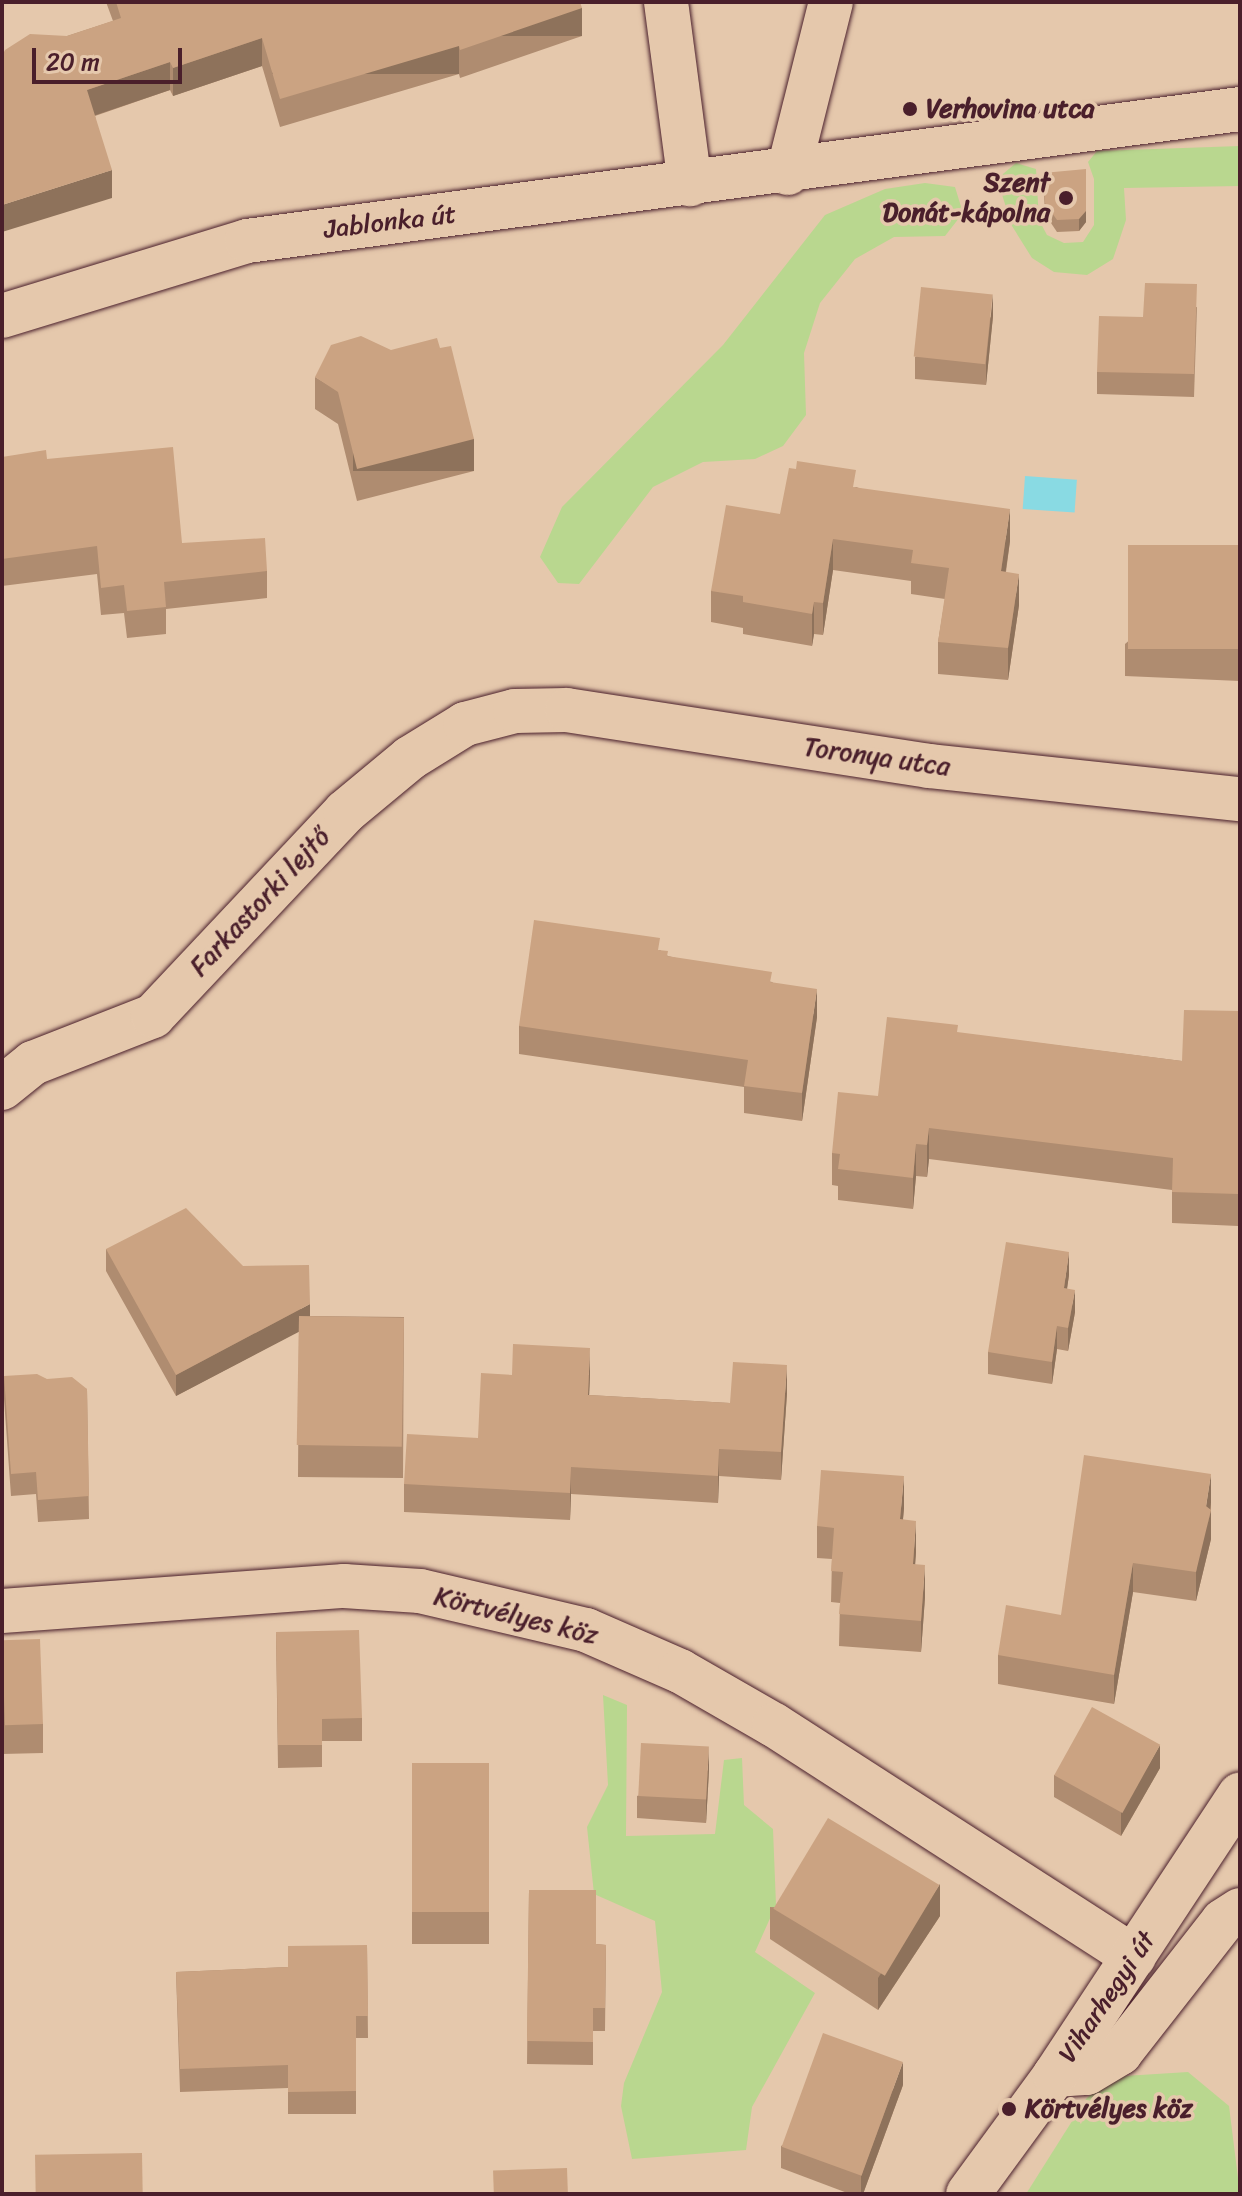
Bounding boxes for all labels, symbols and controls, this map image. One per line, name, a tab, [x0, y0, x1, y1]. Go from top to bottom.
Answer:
scale bar	[36, 32, 186, 82]
text: 20 m	[46, 41, 100, 83]
place label: Verhovina utca	[926, 93, 1095, 125]
marker: Verhovina utca	[901, 100, 919, 118]
place label: Szent Donát-kápolna	[882, 167, 1050, 228]
marker: Szent Donát-kápolna	[1057, 189, 1075, 207]
street label: Jablonka út	[322, 198, 458, 246]
street label: Toronya utca	[802, 731, 952, 783]
street label: Farkastorki lejtő	[183, 822, 337, 982]
street label: Körtvélyes köz	[431, 1581, 601, 1651]
street label: Viharhegyi út	[1052, 1925, 1162, 2069]
place label: Körtvélyes köz	[1025, 2093, 1193, 2125]
marker: Körtvélyes köz	[1000, 2100, 1018, 2118]

